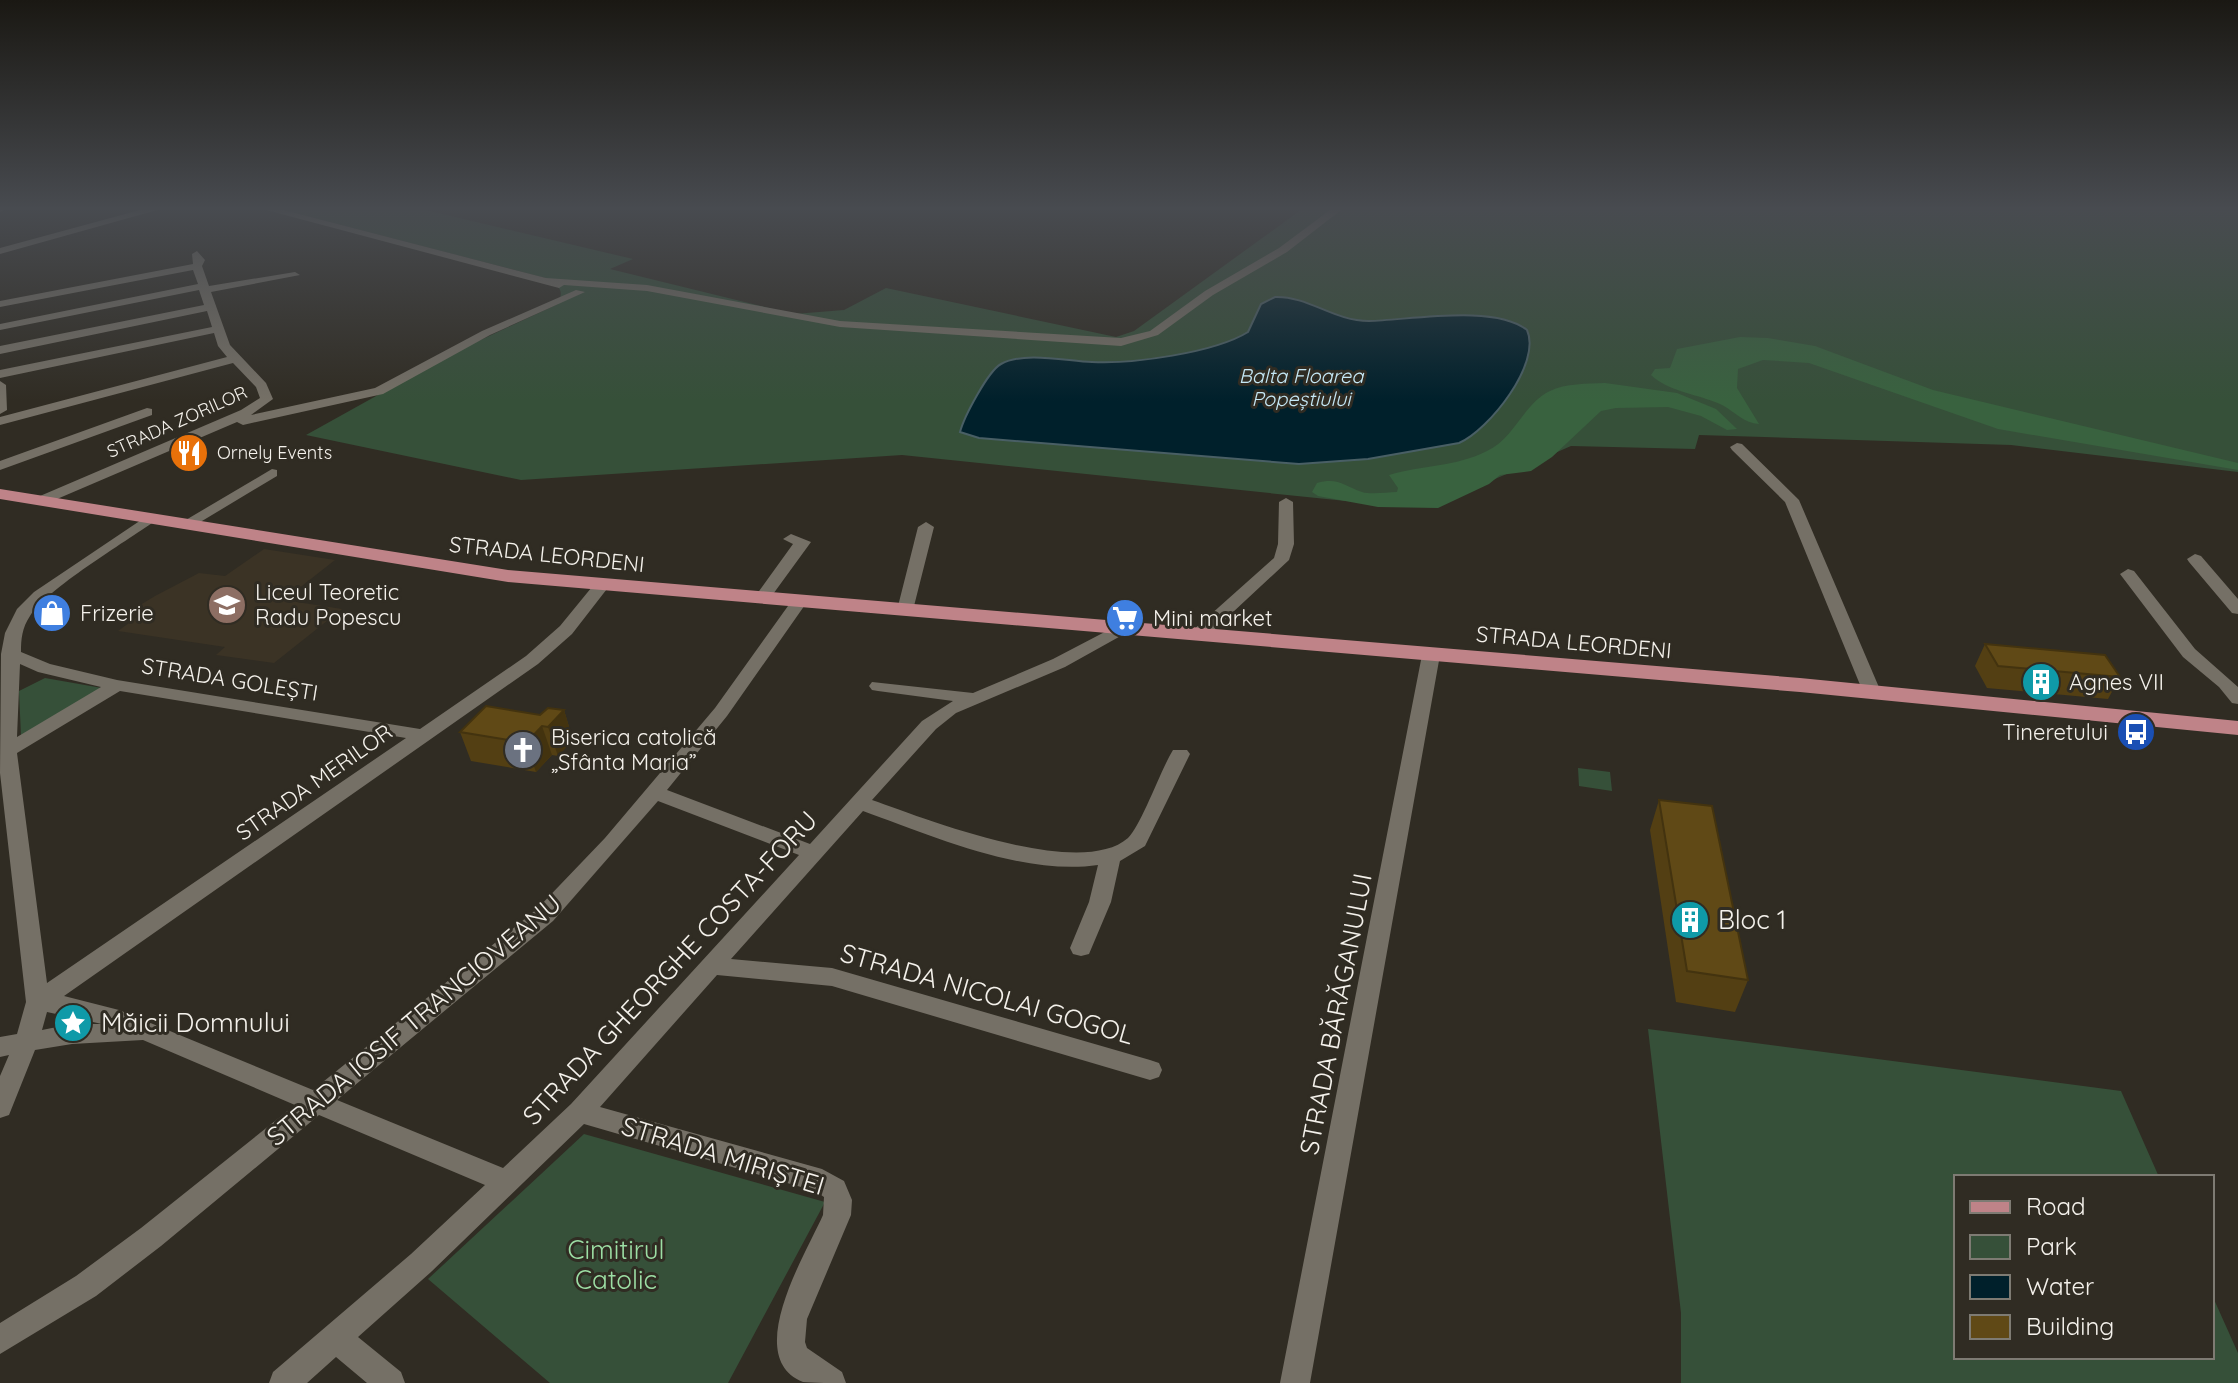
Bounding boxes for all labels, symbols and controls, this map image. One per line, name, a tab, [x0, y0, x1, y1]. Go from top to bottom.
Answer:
water label: Balta Floarea Popeștiului	[1239, 363, 1365, 411]
street label: STRADA ZORILOR	[103, 380, 251, 463]
restaurant icon: Ornely Events	[168, 432, 210, 474]
place label: Ornely Events	[217, 441, 332, 464]
street label: STRADA LEORDENI	[448, 530, 646, 578]
place label: Liceul Teoretic Radu Popescu	[255, 578, 402, 631]
school or university icon: Liceul Teoretic Radu Popescu	[206, 584, 248, 626]
shop icon: Frizerie	[31, 592, 73, 634]
supermarket icon: Mini market	[1104, 597, 1146, 639]
place label: Frizerie	[80, 599, 154, 627]
place label: Mini market	[1153, 604, 1272, 632]
street label: STRADA LEORDENI	[1475, 620, 1673, 664]
street label: STRADA GOLEȘTI	[140, 651, 320, 707]
building icon: Agnes VII	[2020, 661, 2062, 703]
place label: Agnes VII	[2069, 668, 2164, 696]
bus stop icon: Tineretului	[2115, 711, 2157, 753]
street label: STRADA MERILOR	[230, 718, 398, 846]
place label: Tineretului	[2002, 718, 2108, 746]
place label: Biserica catolică „Sfânta Maria”	[551, 723, 717, 776]
church icon: Biserica catolică „Sfânta Maria”	[502, 729, 544, 771]
street label: STRADA GHEORGHE COSTA-FORU	[515, 804, 824, 1132]
street label: STRADA BĂRĂGANULUI	[1292, 871, 1379, 1157]
street label: STRADA IOSIF TRANCIOVEANU	[260, 887, 568, 1153]
building icon: Bloc 1	[1669, 899, 1711, 941]
place label: Bloc 1	[1718, 903, 1786, 936]
street label: STRADA NICOLAI GOGOL	[837, 936, 1138, 1051]
place icon: Măicii Domnului	[52, 1002, 94, 1044]
place label: Măicii Domnului	[101, 1006, 290, 1039]
street label: STRADA MIRIȘTEI	[618, 1109, 829, 1202]
legend	[1954, 1175, 2214, 1359]
text: Road	[2026, 1191, 2086, 1221]
text: Park	[2026, 1231, 2077, 1261]
park label: Cimitirul Catolic	[568, 1233, 664, 1296]
text: Water	[2026, 1271, 2094, 1301]
text: Building	[2026, 1311, 2114, 1341]

